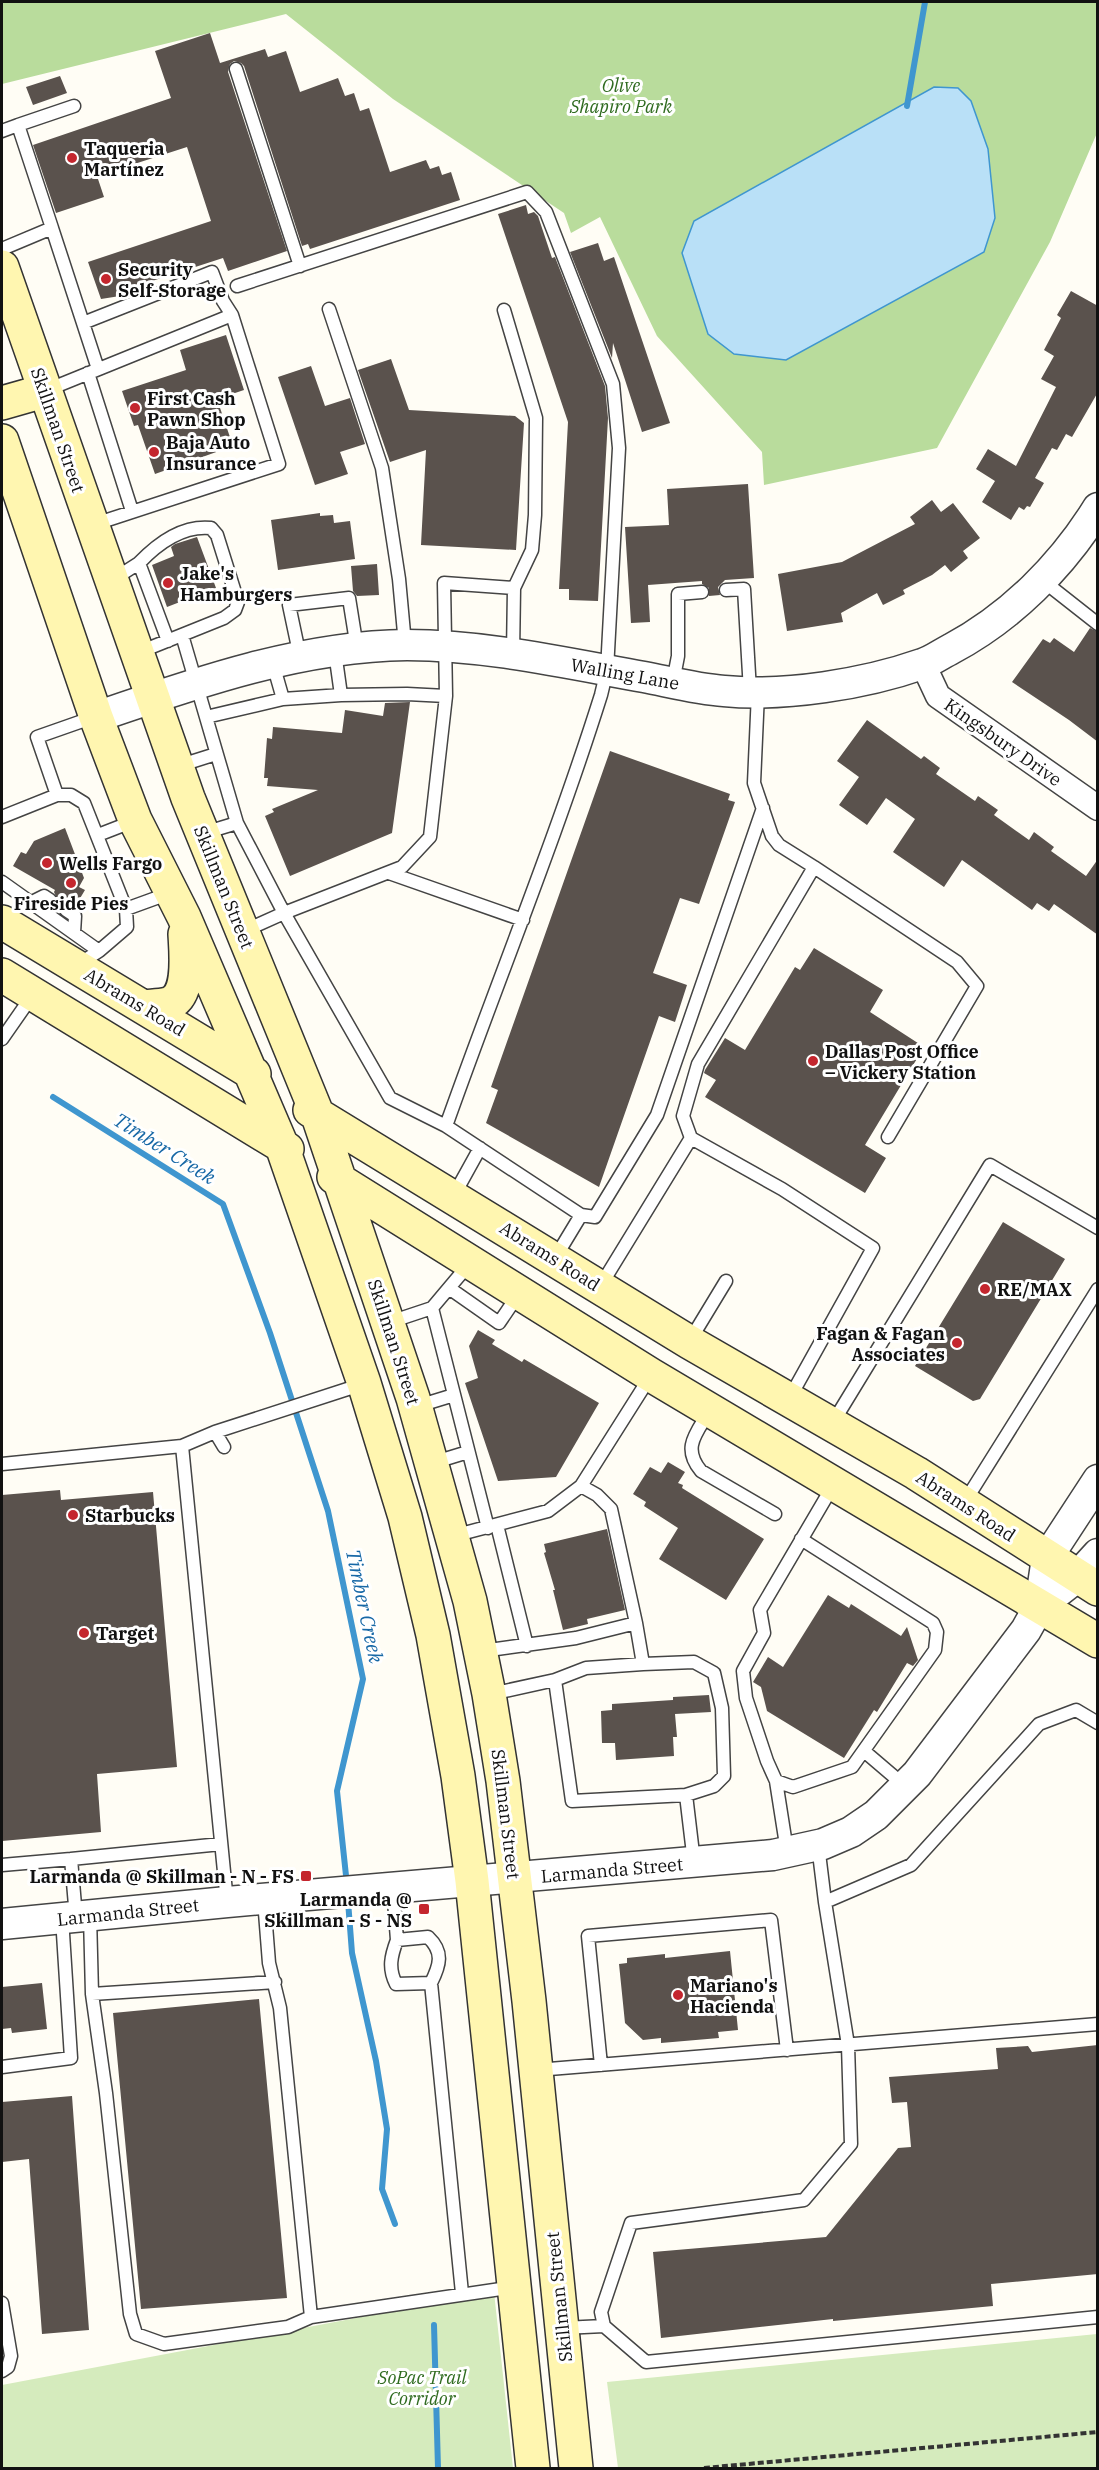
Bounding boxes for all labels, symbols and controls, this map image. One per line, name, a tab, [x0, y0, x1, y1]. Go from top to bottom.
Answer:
park label: Olive Shapiro Park	[569, 74, 673, 118]
place label: Taqueria Martínez	[84, 137, 165, 181]
marker: Taqueria Martínez	[65, 151, 79, 165]
place label: Security Self-Storage	[118, 258, 226, 302]
marker: Security Self-Storage	[99, 272, 113, 286]
street label: Skillman Street	[26, 364, 90, 496]
place label: First Cash Pawn Shop	[147, 387, 246, 431]
marker: First Cash Pawn Shop	[128, 401, 142, 415]
place label: Baja Auto Insurance	[166, 431, 256, 475]
marker: Baja Auto Insurance	[147, 445, 161, 459]
place label: Jake's Hamburgers	[180, 562, 292, 606]
marker: Jake's Hamburgers	[161, 576, 175, 590]
street label: Walling Lane	[569, 653, 681, 695]
street label: Kingsbury Drive	[940, 693, 1066, 791]
street label: Skillman Street	[189, 822, 259, 952]
place label: Wells Fargo	[59, 852, 162, 875]
marker: Wells Fargo	[40, 856, 54, 870]
marker: Fireside Pies	[64, 876, 78, 890]
place label: Fireside Pies	[14, 892, 128, 915]
street label: Abrams Road	[80, 963, 190, 1041]
place label: Dallas Post Office – Vickery Station	[825, 1040, 979, 1084]
marker: Dallas Post Office – Vickery Station	[806, 1054, 820, 1068]
water label: Timber Creek	[109, 1106, 222, 1190]
street label: Abrams Road	[496, 1216, 604, 1296]
street label: Skillman Street	[363, 1276, 425, 1408]
place label: RE/MAX	[997, 1278, 1072, 1301]
marker: RE/MAX	[978, 1282, 992, 1296]
place label: Fagan & Fagan Associates	[816, 1322, 945, 1366]
marker: Fagan & Fagan Associates	[950, 1336, 964, 1350]
street label: Abrams Road	[912, 1465, 1020, 1547]
place label: Starbucks	[85, 1504, 175, 1527]
marker: Starbucks	[66, 1508, 80, 1522]
water label: Timber Creek	[340, 1547, 390, 1666]
place label: Target	[96, 1622, 154, 1645]
marker: Target	[77, 1626, 91, 1640]
street label: Skillman Street	[487, 1748, 525, 1880]
street label: Larmanda Street	[540, 1852, 684, 1888]
place label: Larmanda @ Skillman - N - FS	[30, 1865, 294, 1888]
marker: Larmanda @ Skillman - N - FS	[299, 1869, 313, 1883]
place label: Larmanda @ Skillman - S - NS	[264, 1888, 412, 1932]
street label: Larmanda Street	[56, 1893, 200, 1931]
marker: Larmanda @ Skillman - S - NS	[417, 1902, 431, 1916]
place label: Mariano's Hacienda	[690, 1974, 778, 2018]
marker: Mariano's Hacienda	[671, 1988, 685, 2002]
street label: Skillman Street	[541, 2231, 577, 2363]
park label: SoPac Trail Corridor	[377, 2366, 467, 2410]

